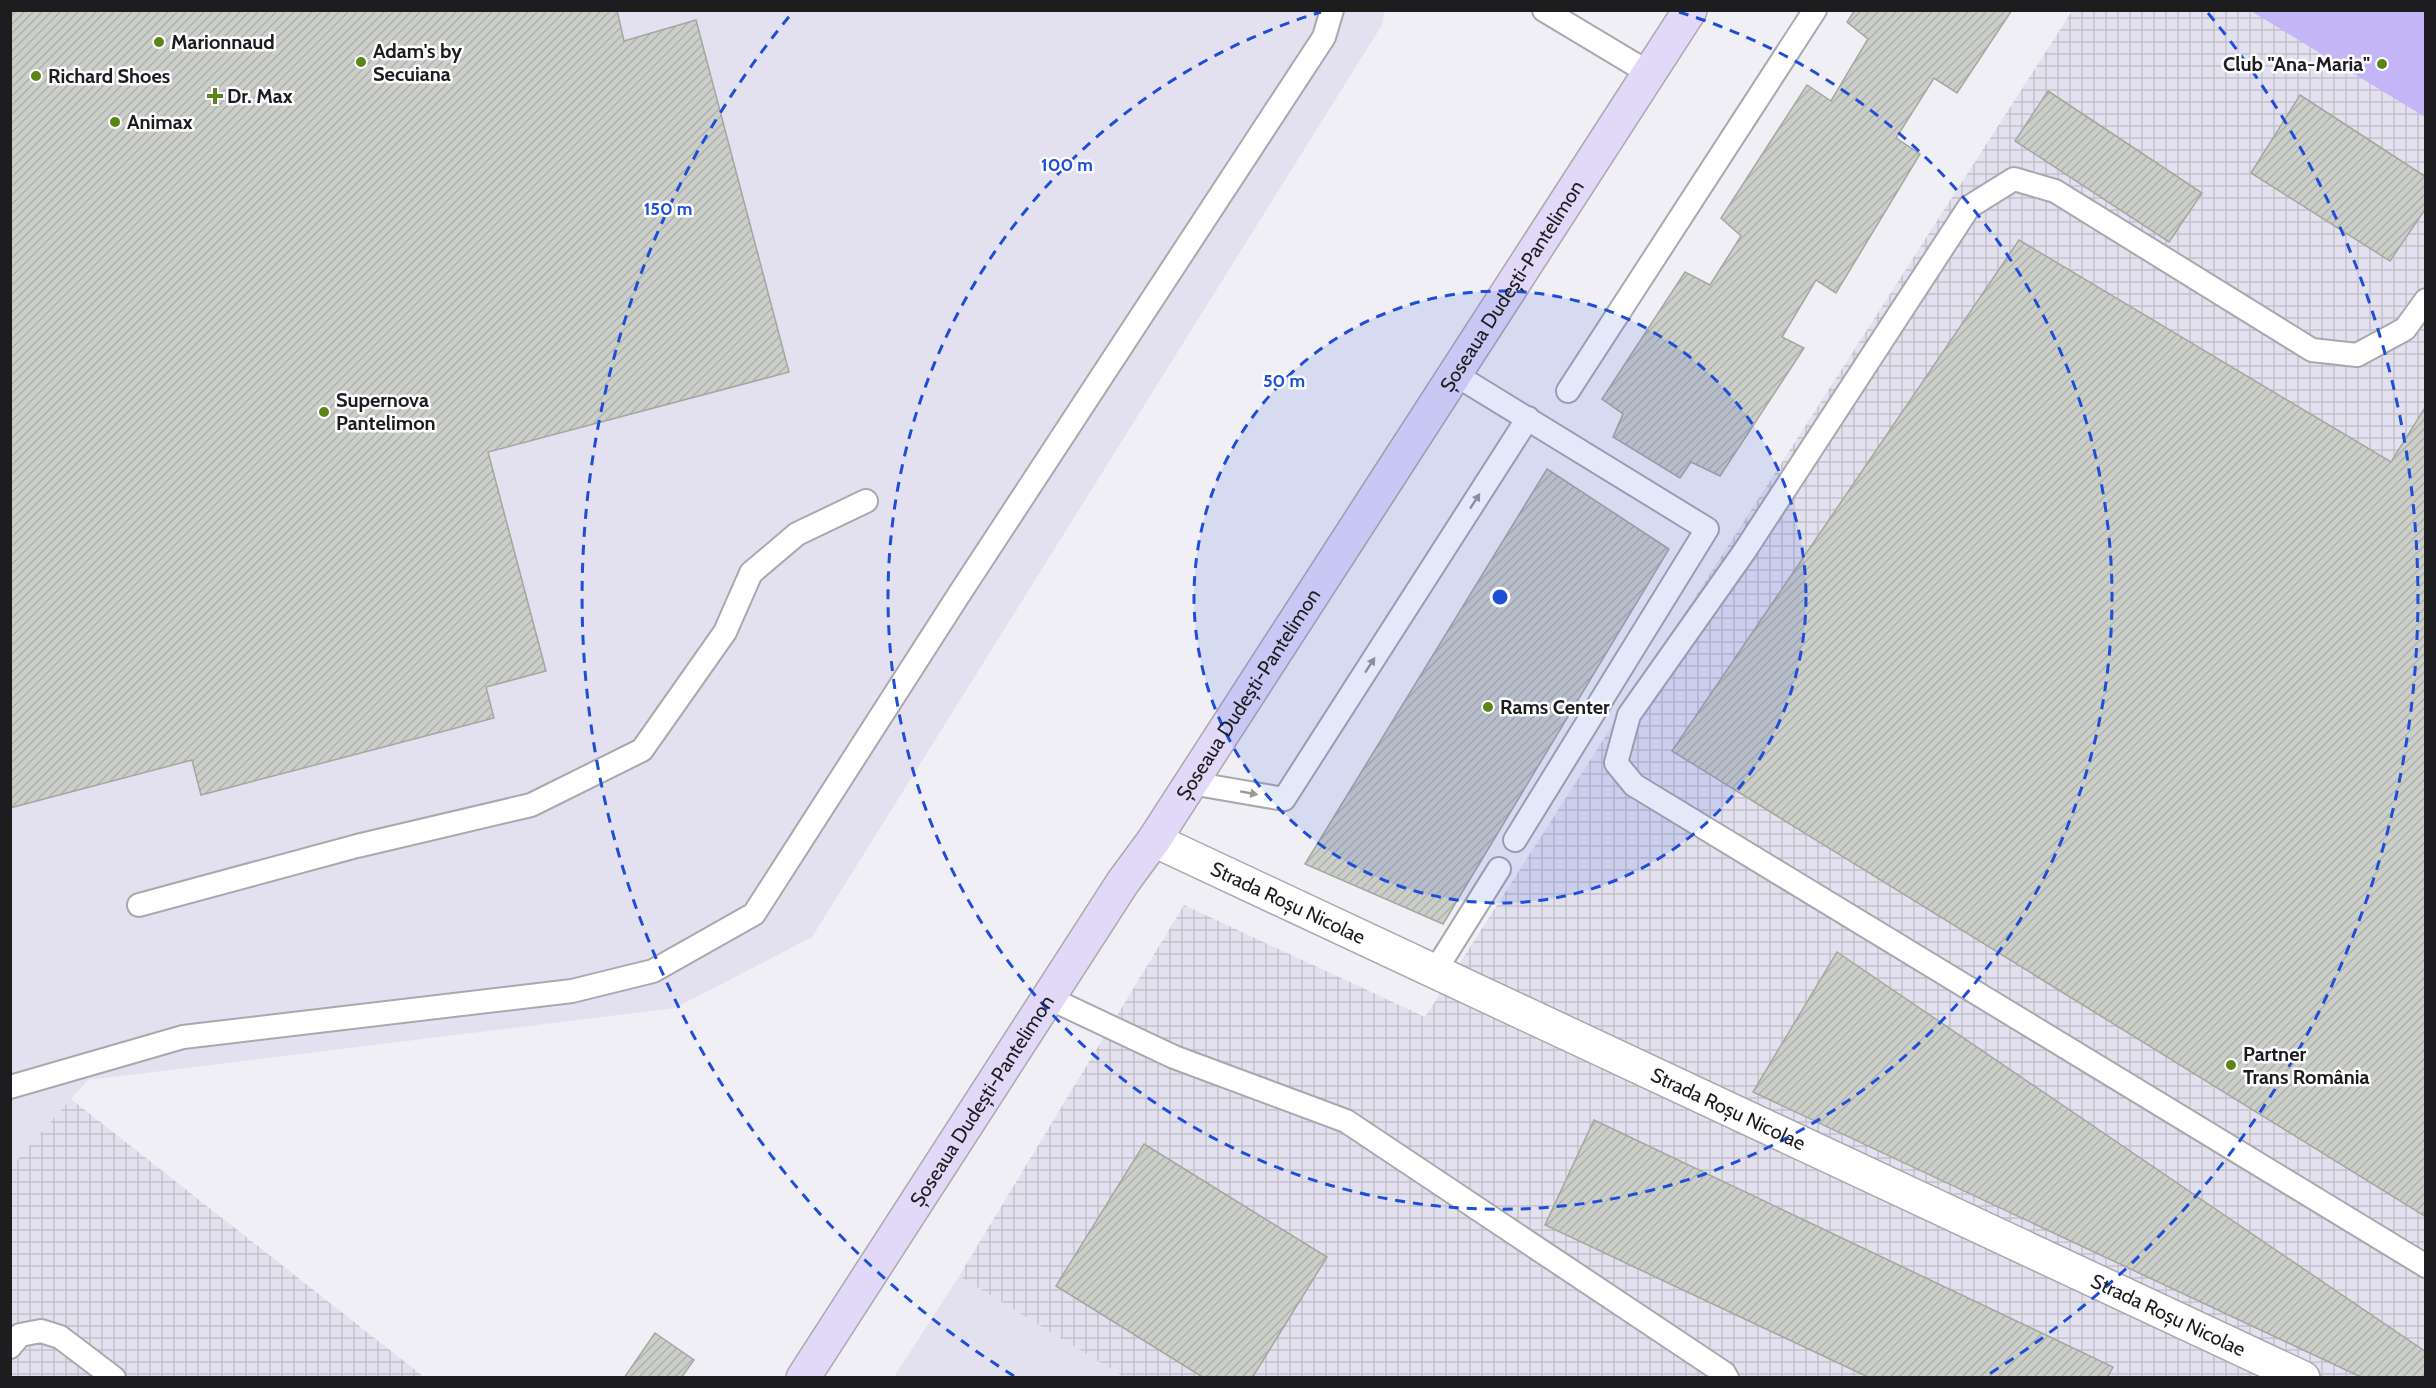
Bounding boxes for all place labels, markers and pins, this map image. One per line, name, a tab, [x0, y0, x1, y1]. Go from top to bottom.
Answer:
place label: Marionnaud	[171, 30, 275, 54]
marker: Marionnaud	[152, 35, 166, 49]
place label: Adam's by Secuiana	[373, 39, 462, 86]
place label: Club "Ana-Maria"	[2223, 52, 2370, 76]
marker: Adam's by Secuiana	[354, 55, 368, 69]
marker: Club "Ana-Maria"	[2375, 57, 2389, 71]
place label: Richard Shoes	[48, 64, 170, 88]
marker: Richard Shoes	[29, 69, 43, 83]
place label: Dr. Max	[227, 84, 293, 108]
marker: Dr. Max	[208, 89, 222, 103]
place label: Animax	[127, 110, 193, 134]
marker: Animax	[108, 115, 122, 129]
place label: Supernova Pantelimon	[336, 388, 436, 435]
marker: Supernova Pantelimon	[317, 405, 331, 419]
centre of rings	[1490, 587, 1510, 607]
place label: Rams Center	[1500, 695, 1610, 719]
marker: Rams Center	[1481, 700, 1495, 714]
place label: Partner Trans România	[2243, 1042, 2370, 1089]
marker: Partner Trans România	[2224, 1058, 2238, 1072]

